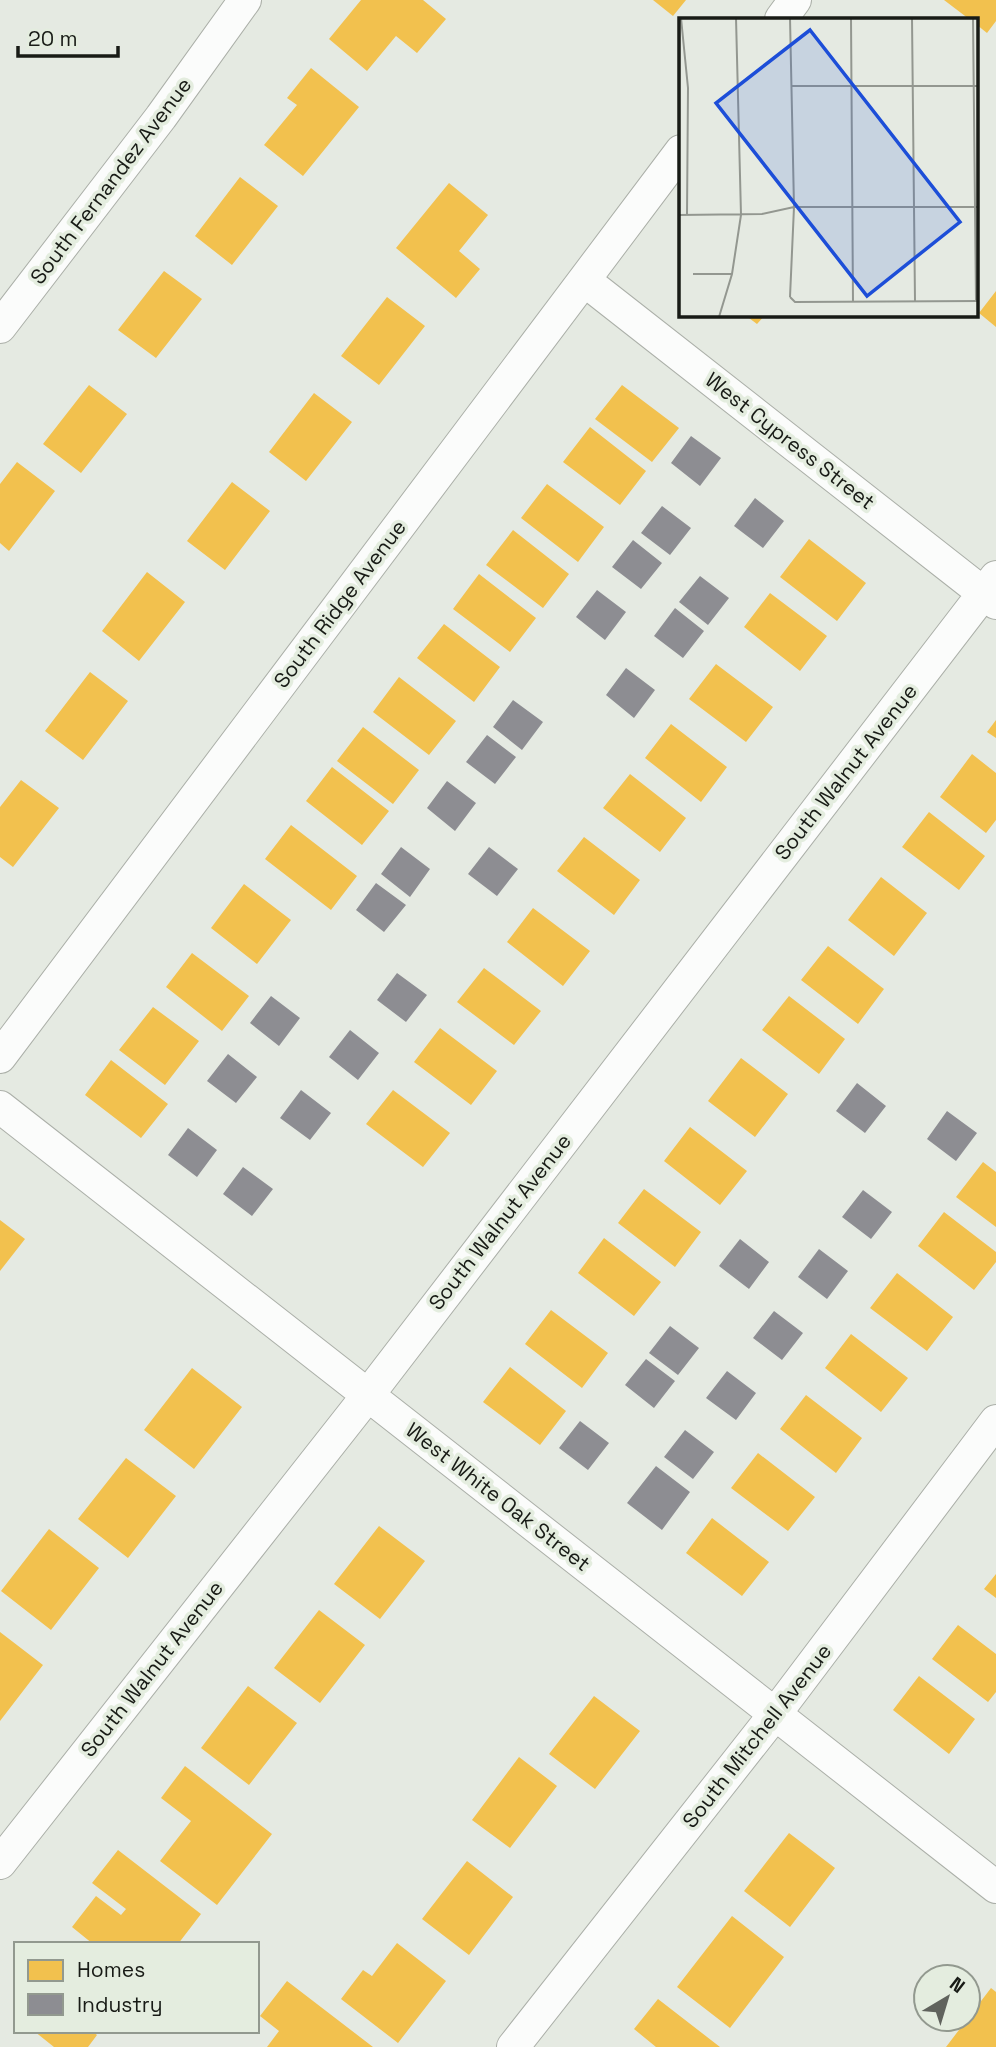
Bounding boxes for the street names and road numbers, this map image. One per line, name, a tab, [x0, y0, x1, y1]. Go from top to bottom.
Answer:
street label: South Fernandez Avenue	[24, 72, 197, 289]
street label: West Cypress Street	[700, 366, 881, 515]
street label: South Ridge Avenue	[268, 514, 412, 693]
street label: South Walnut Avenue	[768, 678, 923, 865]
street label: South Walnut Avenue	[422, 1128, 577, 1315]
street label: West White Oak Street	[401, 1416, 596, 1577]
street label: South Walnut Avenue	[74, 1575, 229, 1762]
street label: South Mitchell Avenue	[676, 1638, 837, 1833]

